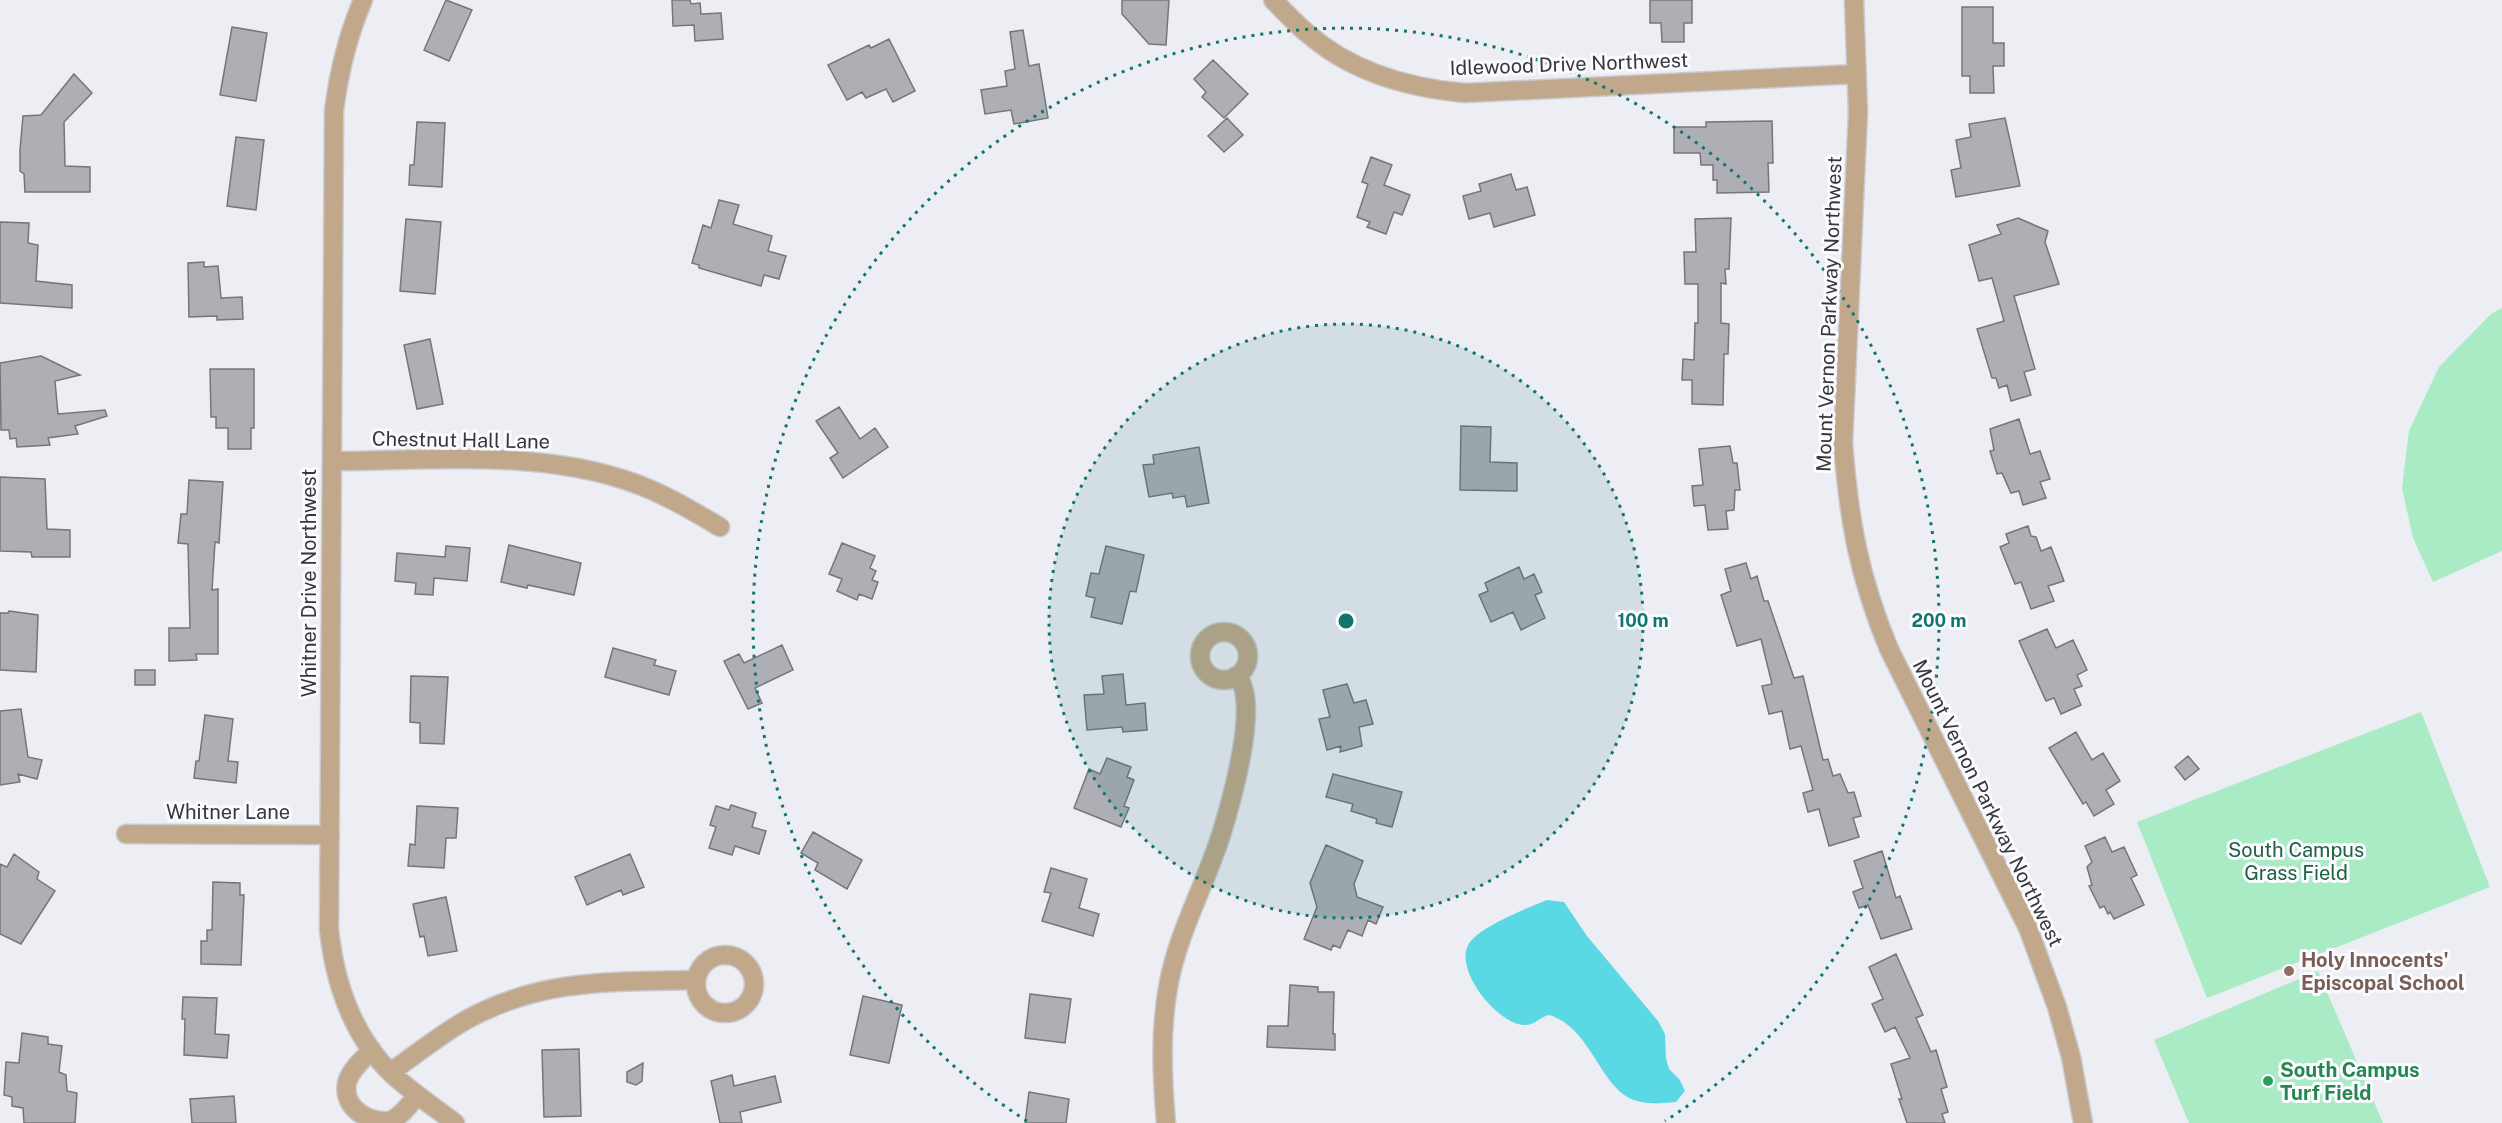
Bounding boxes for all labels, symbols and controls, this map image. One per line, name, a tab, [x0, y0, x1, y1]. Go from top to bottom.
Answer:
street label: Idlewood Drive Northwest	[1449, 48, 1689, 80]
street label: Mount Vernon Parkway Northwest	[1811, 155, 1847, 473]
street label: Chestnut Hall Lane	[372, 426, 550, 454]
street label: Whitner Drive Northwest	[297, 469, 321, 697]
text: 100 m	[1617, 610, 1669, 631]
text: 200 m	[1912, 610, 1966, 631]
centre of rings	[1336, 611, 1356, 631]
street label: Mount Vernon Parkway Northwest	[1908, 656, 2068, 950]
street label: Whitner Lane	[166, 800, 290, 824]
park label: South Campus Grass Field	[2228, 838, 2364, 885]
place label: Holy Innocents' Episcopal School	[2301, 948, 2465, 995]
marker: Holy Innocents' Episcopal School	[2282, 964, 2296, 978]
place label: South Campus Turf Field	[2280, 1058, 2420, 1105]
marker: South Campus Turf Field	[2261, 1074, 2275, 1088]

